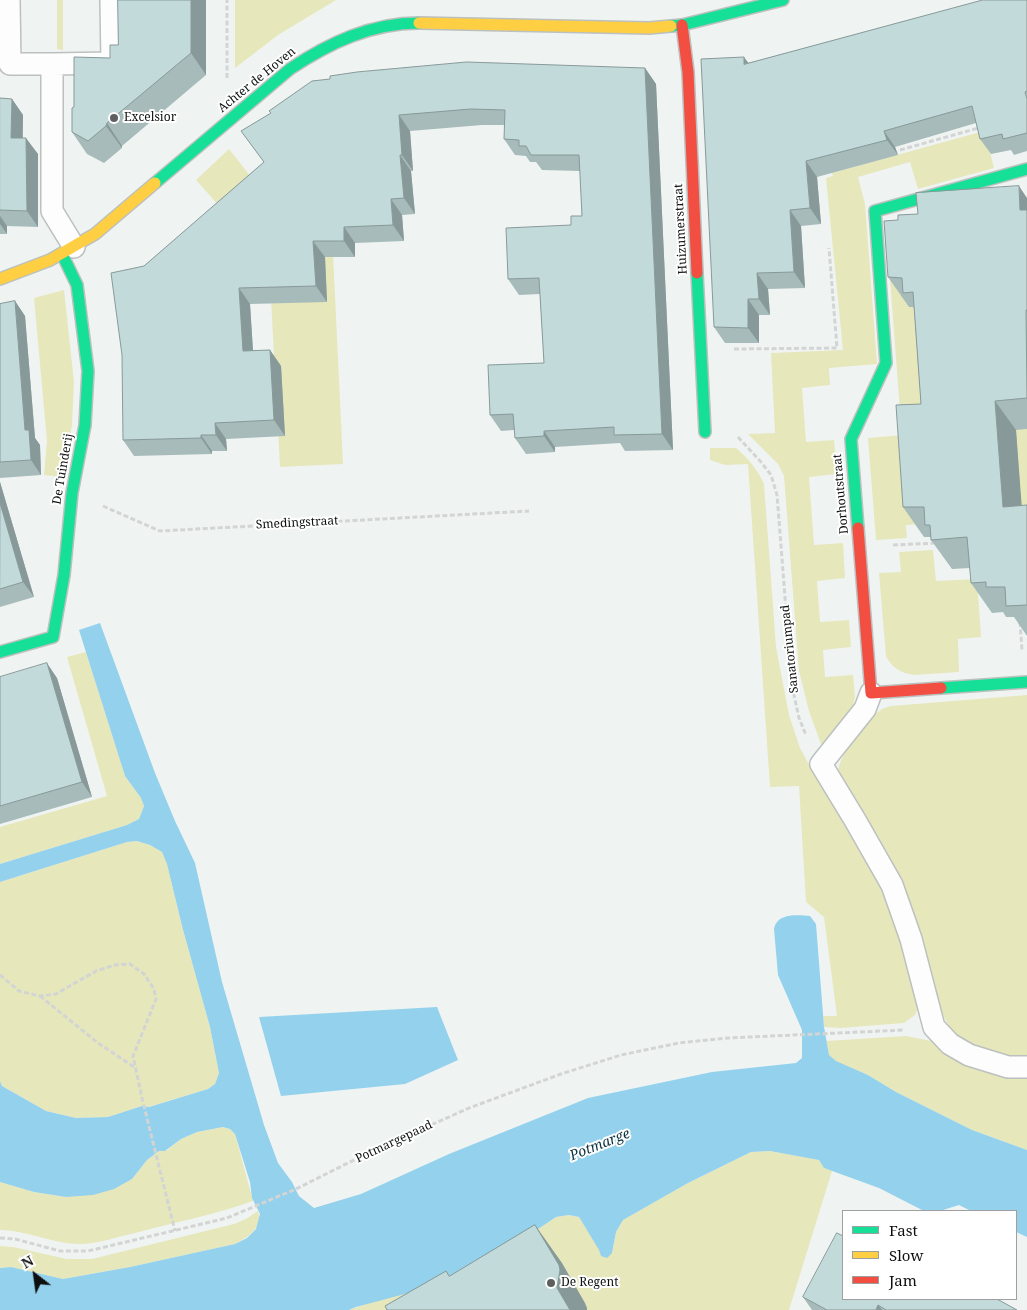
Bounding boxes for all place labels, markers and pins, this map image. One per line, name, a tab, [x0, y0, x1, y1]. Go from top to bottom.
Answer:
place label: Excelsior	[124, 111, 176, 125]
marker: Excelsior	[108, 112, 120, 124]
place label: De Regent	[561, 1276, 618, 1290]
marker: De Regent	[545, 1277, 557, 1289]

